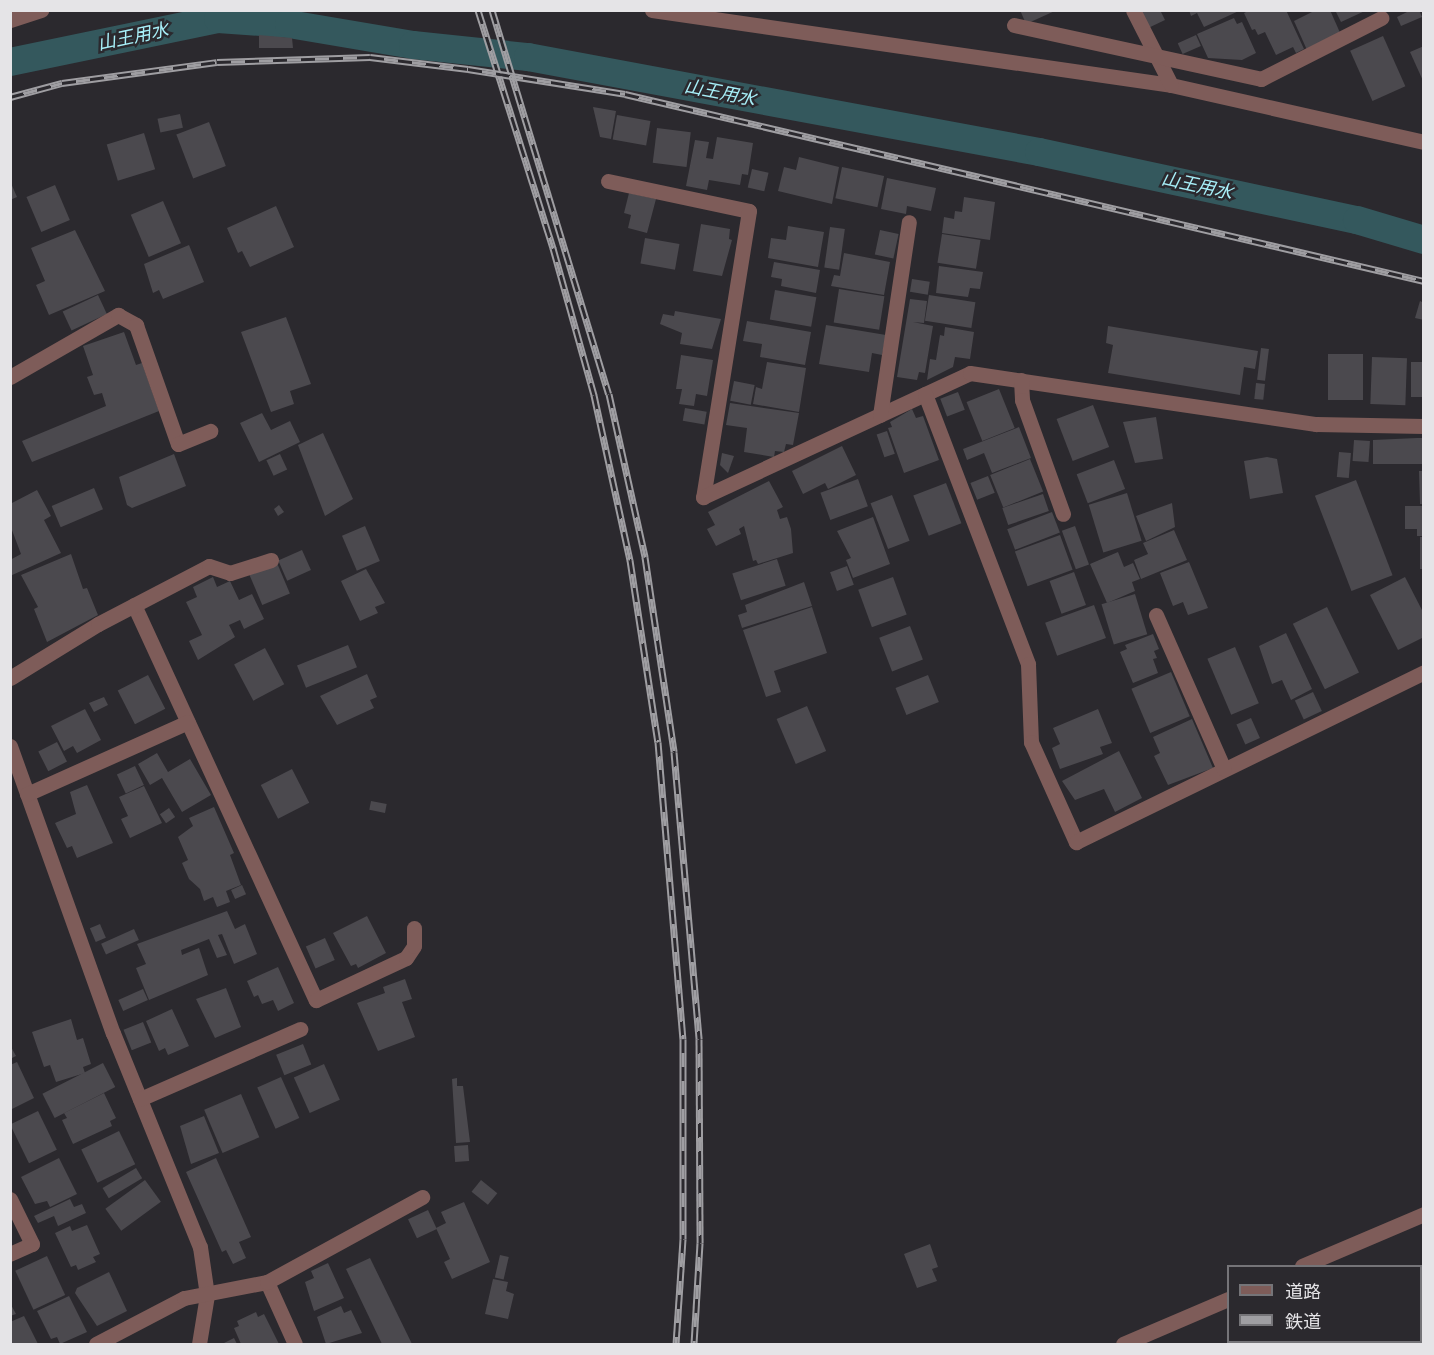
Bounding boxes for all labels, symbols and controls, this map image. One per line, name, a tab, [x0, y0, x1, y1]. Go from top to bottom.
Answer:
water label: 山王用水	[96, 19, 170, 55]
water label: 山王用水	[683, 76, 757, 110]
water label: 山王用水	[1160, 168, 1234, 204]
legend	[1227, 1265, 1422, 1343]
text: 道路	[1285, 1280, 1321, 1303]
text: 鉄道	[1285, 1310, 1321, 1333]

